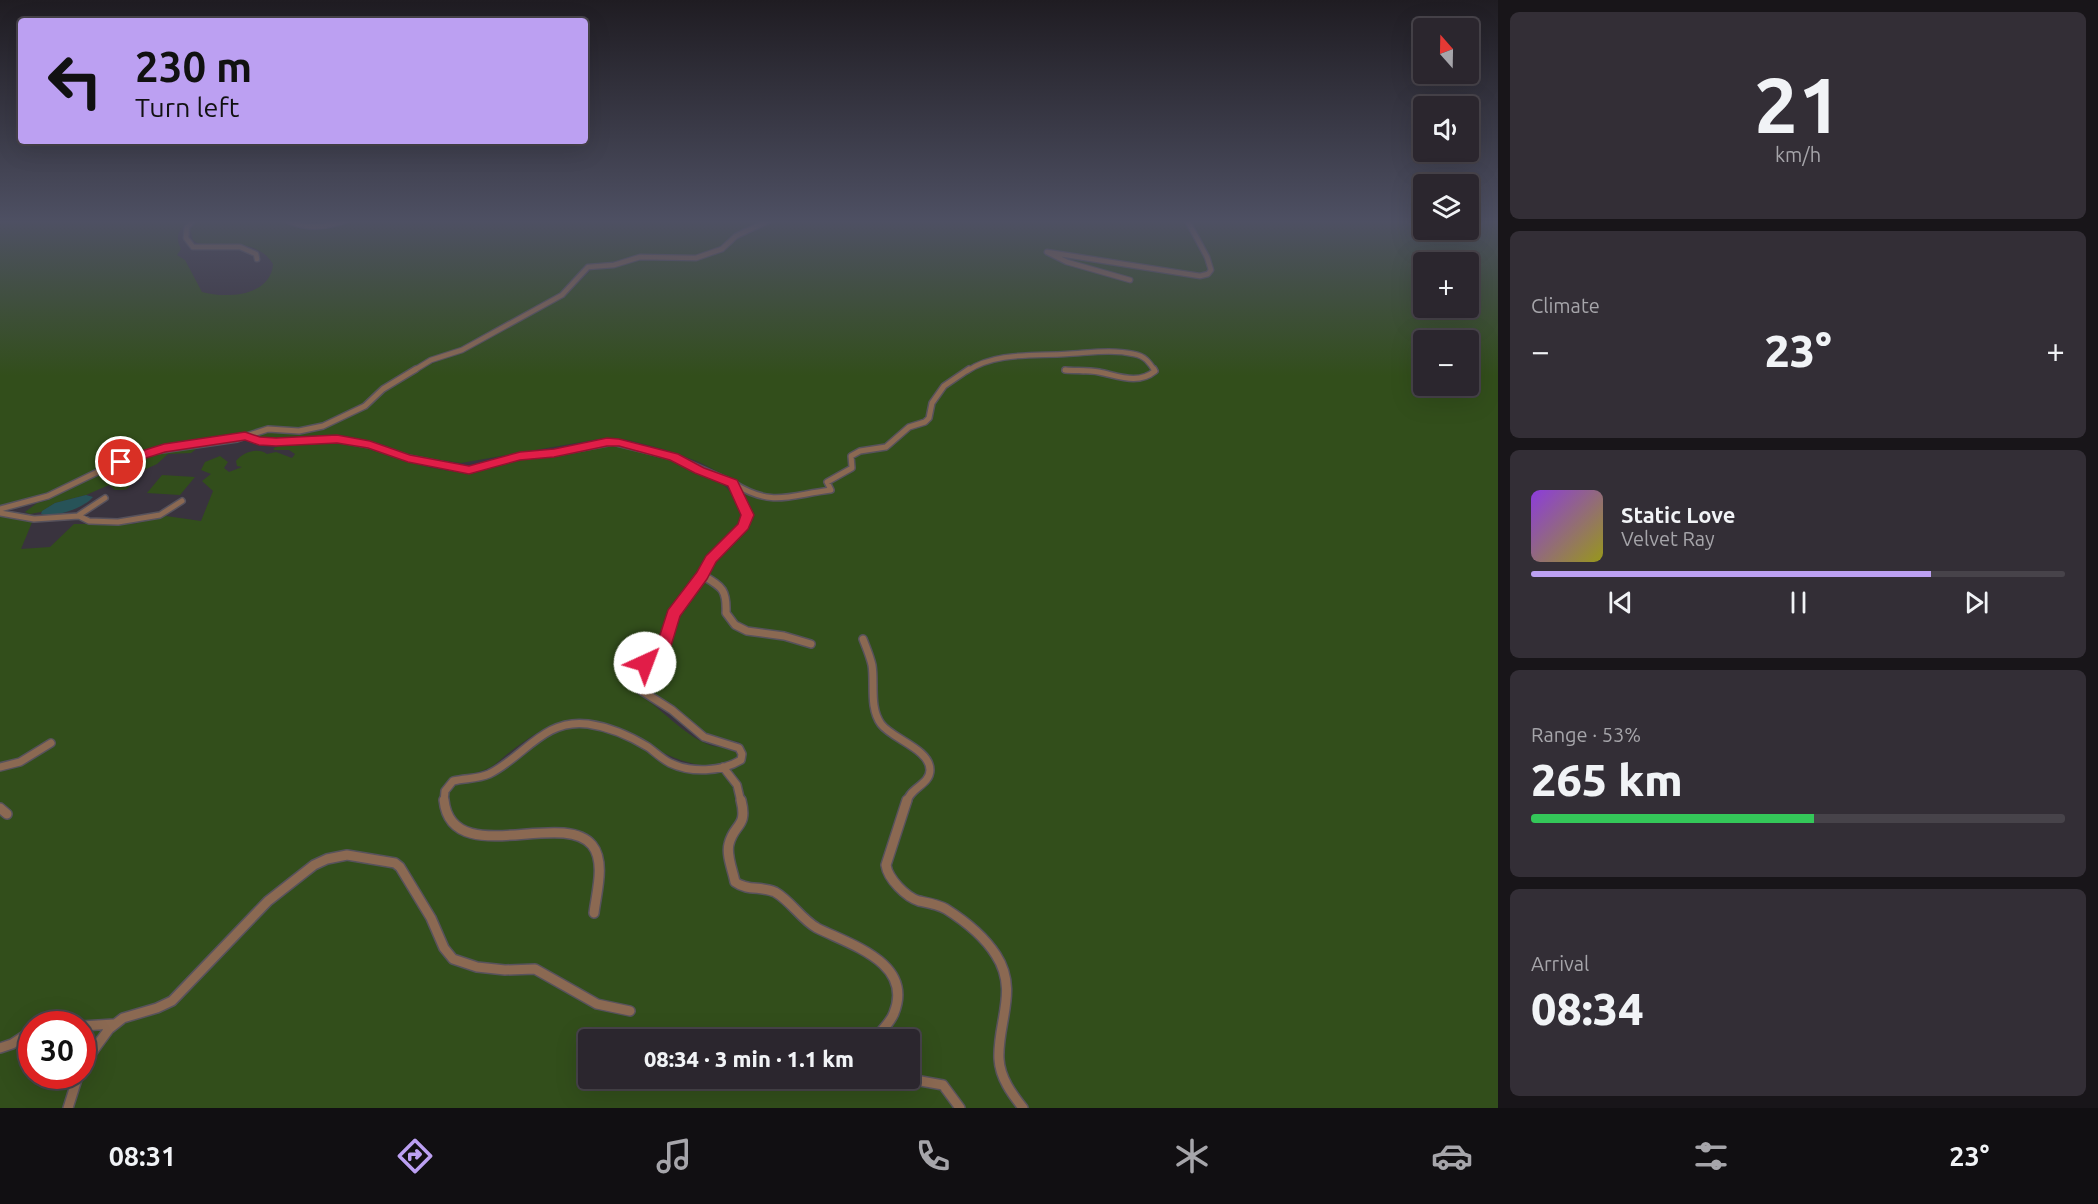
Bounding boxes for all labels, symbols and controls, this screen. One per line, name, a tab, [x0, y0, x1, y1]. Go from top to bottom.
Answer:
north arrow	[1413, 18, 1479, 84]
map controls	[1413, 18, 1479, 396]
icon: left	[36, 42, 114, 120]
text: 230 m	[135, 43, 252, 90]
text: 21	[1754, 60, 1842, 148]
text: Turn left	[135, 92, 239, 122]
button: sound	[1413, 96, 1479, 162]
text: km/h	[1775, 143, 1821, 166]
button: layers	[1413, 174, 1479, 240]
button: +	[1413, 252, 1479, 318]
text: Climate	[1531, 294, 1600, 317]
text: 23°	[1764, 325, 1832, 376]
button: −	[1413, 330, 1479, 396]
text: −	[1531, 332, 1550, 369]
text: +	[2046, 332, 2065, 369]
pin	[95, 436, 146, 487]
icon: arrive	[104, 445, 137, 478]
text: Static Love	[1621, 502, 1736, 527]
text: Velvet Ray	[1621, 527, 1715, 550]
icon: previous	[1604, 586, 1637, 619]
icon: pause	[1782, 586, 1815, 619]
icon: next	[1960, 586, 1993, 619]
position arrow	[613, 631, 677, 695]
text: Range · 53%	[1531, 723, 1641, 746]
text: 265 km	[1531, 754, 1683, 805]
text: Arrival	[1531, 952, 1589, 975]
text: 08:34	[1531, 983, 1644, 1034]
speed limit sign: 30	[18, 1011, 96, 1089]
text: 08:34 · 3 min · 1.1 km	[644, 1046, 854, 1071]
icon: directions	[394, 1135, 436, 1177]
icon: music	[653, 1135, 695, 1177]
icon: phone	[912, 1135, 954, 1177]
icon: climate	[1171, 1135, 1213, 1177]
icon: car	[1431, 1135, 1473, 1177]
icon: filters	[1690, 1135, 1732, 1177]
text: 08:31	[109, 1141, 176, 1171]
text: 23°	[1949, 1141, 1989, 1171]

